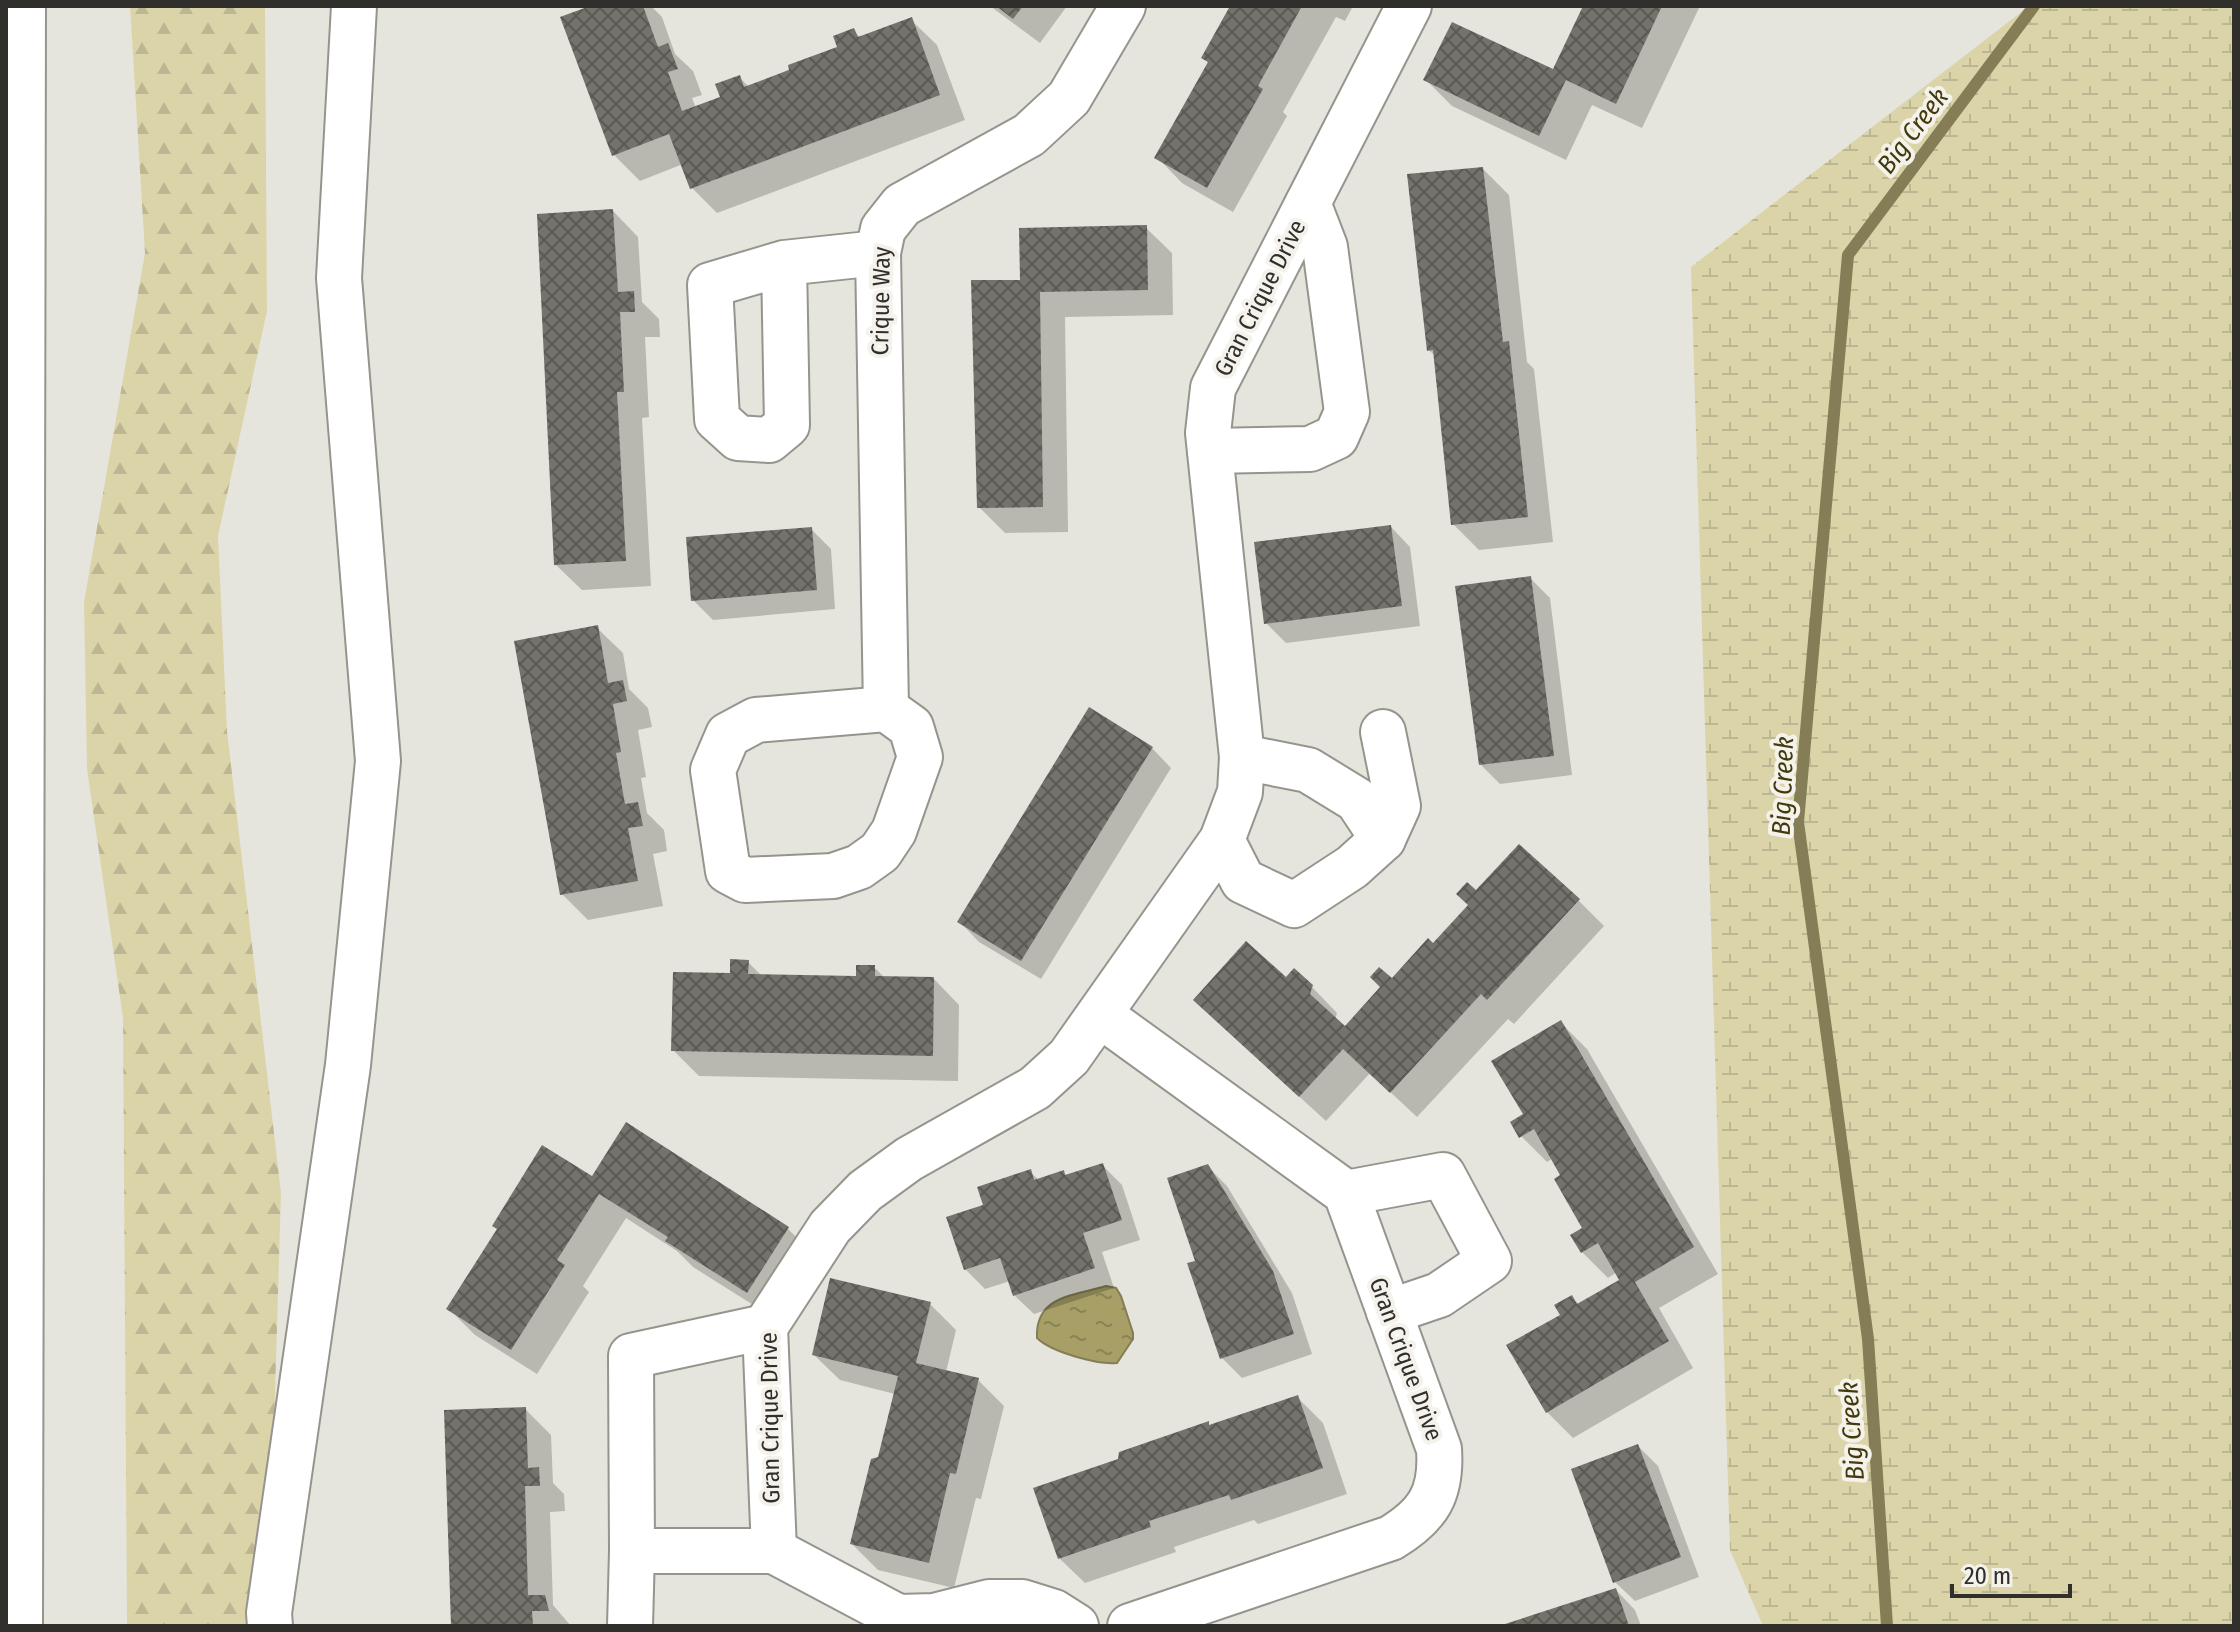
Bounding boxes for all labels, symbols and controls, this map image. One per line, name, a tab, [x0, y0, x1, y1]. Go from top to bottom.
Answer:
water label: Big Creek	[1871, 82, 1955, 180]
street label: Gran Crique Drive	[1209, 215, 1311, 381]
street label: Crique Way	[866, 246, 896, 356]
water label: Big Creek	[1766, 736, 1800, 836]
street label: Gran Crique Drive	[1364, 1274, 1448, 1444]
street label: Gran Crique Drive	[755, 1332, 785, 1504]
water label: Big Creek	[1833, 1380, 1871, 1481]
scale bar	[1952, 1548, 2070, 1598]
text: 20 m	[1964, 1562, 2011, 1590]

